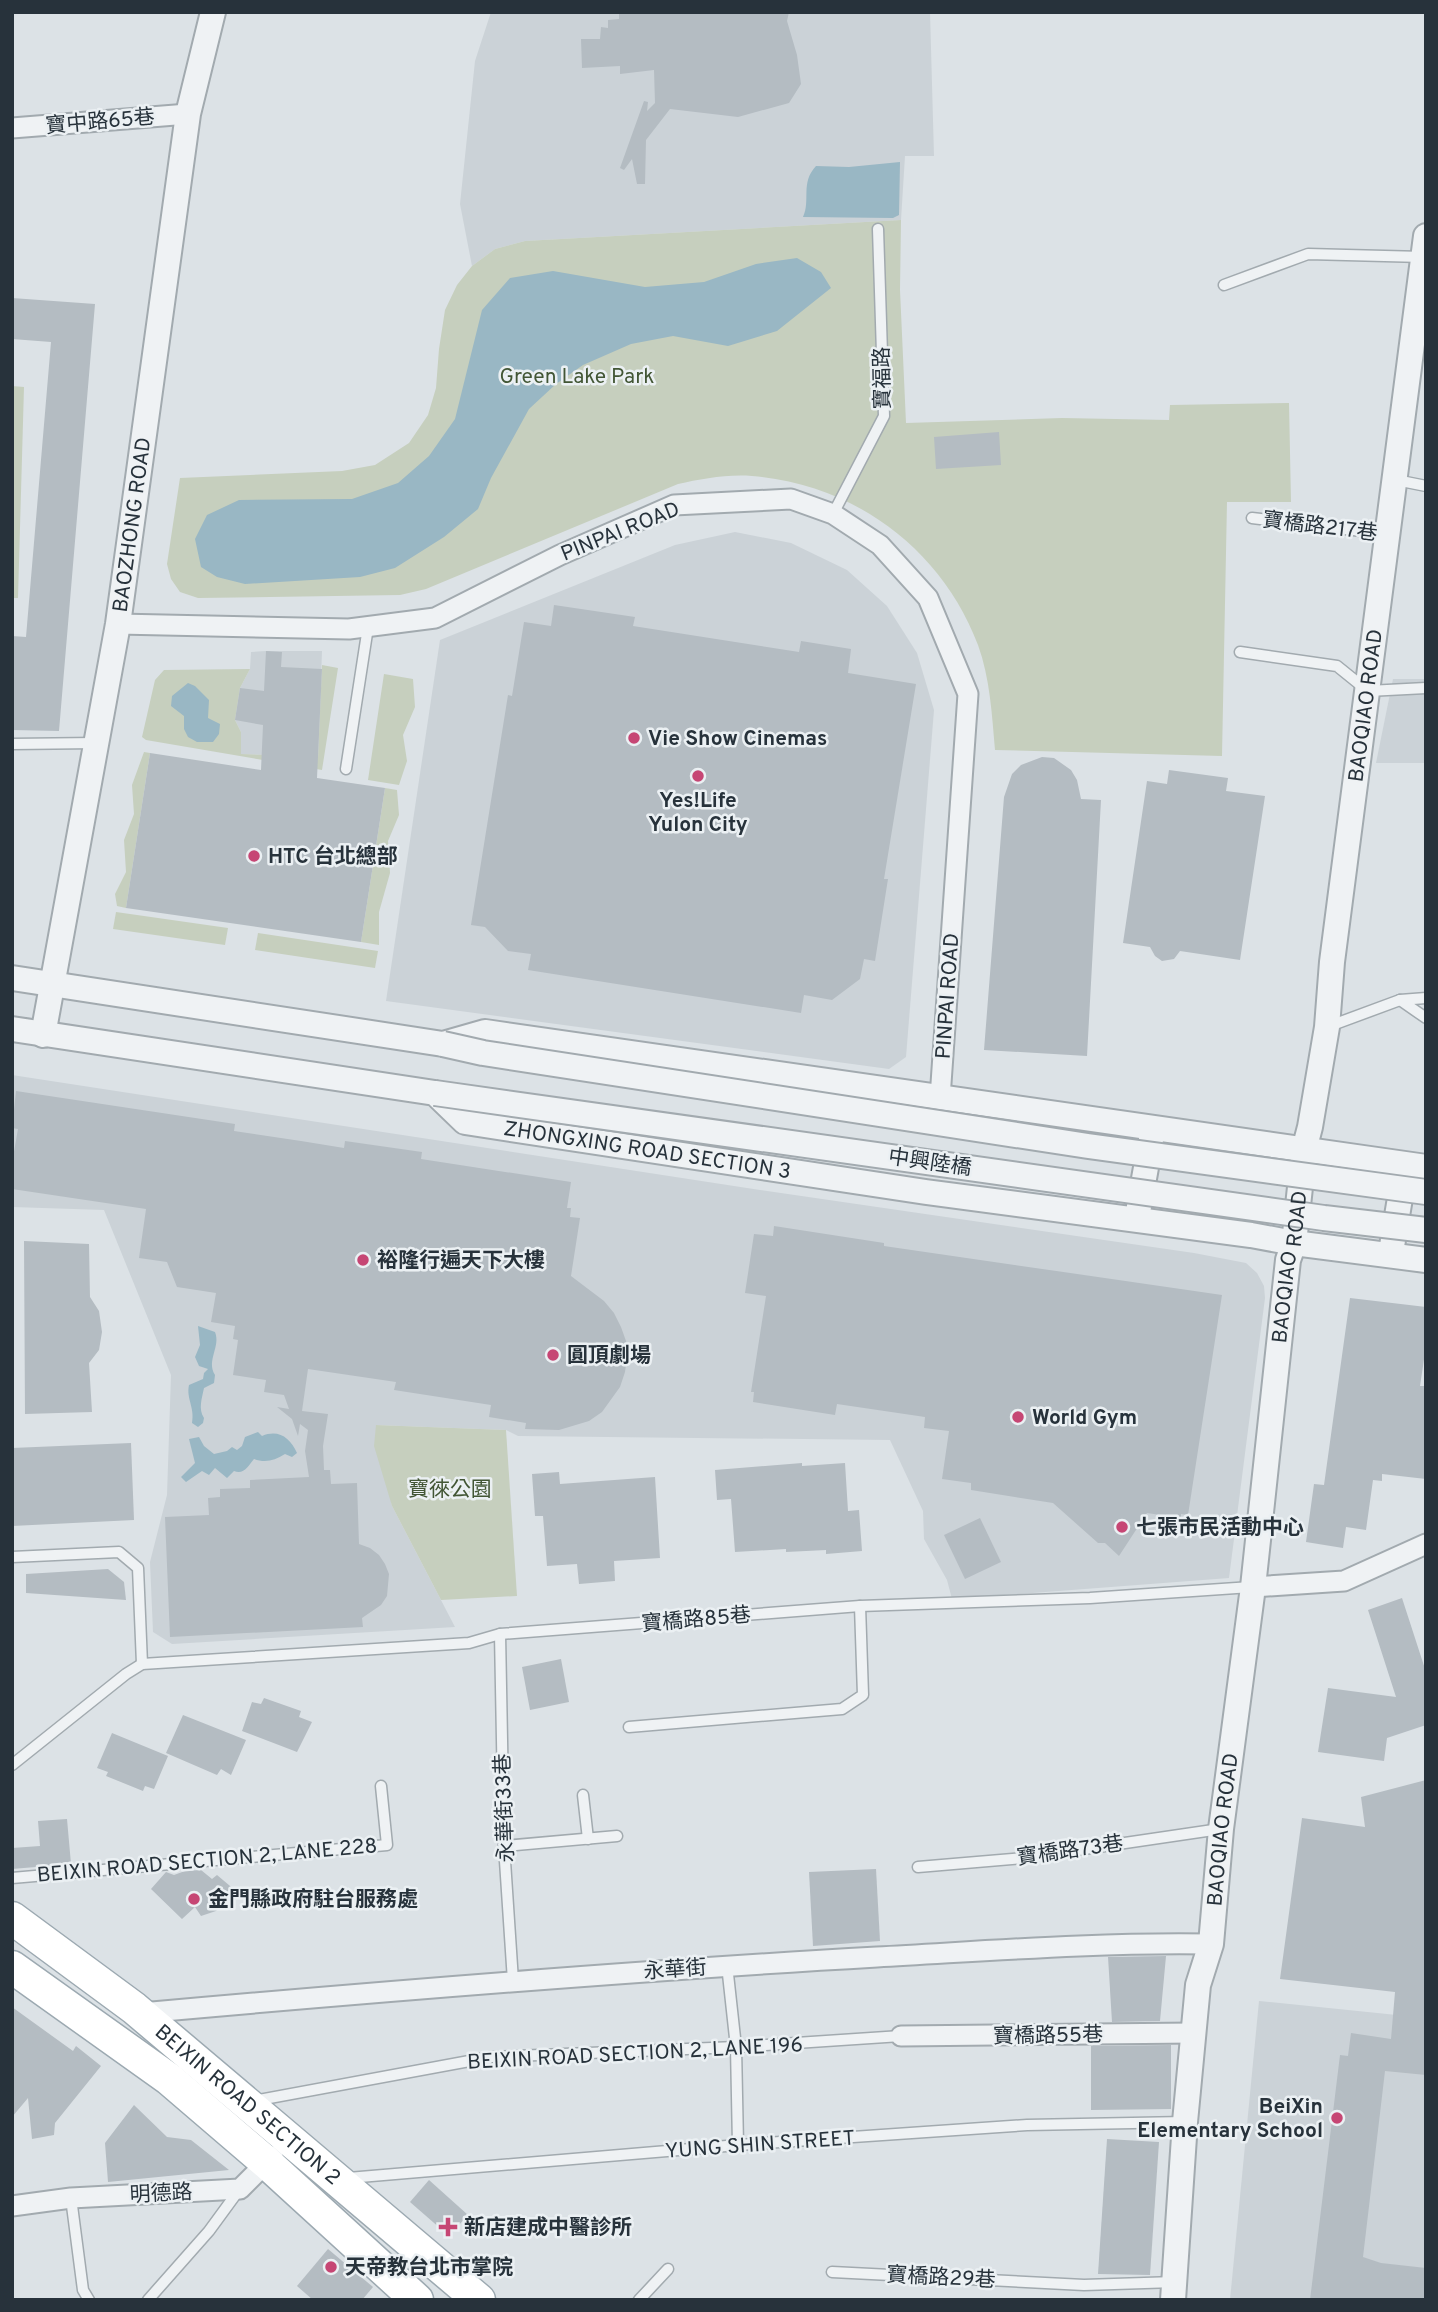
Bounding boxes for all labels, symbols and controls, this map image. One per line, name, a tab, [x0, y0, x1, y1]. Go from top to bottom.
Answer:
street label: 寶中路65巷	[44, 104, 156, 141]
street label: 寶福路	[869, 346, 898, 410]
park label: Green Lake Park	[500, 364, 654, 391]
street label: BAOZHONG ROAD	[108, 436, 158, 614]
street label: PINPAI ROAD	[557, 496, 684, 569]
street label: 寶橋路217巷	[1261, 507, 1379, 548]
street label: BAOQIAO ROAD	[1343, 628, 1390, 784]
place label: Vie Show Cinemas	[648, 726, 827, 753]
marker: Vie Show Cinemas	[626, 730, 642, 746]
marker: Yes!Life Yulon City	[690, 768, 706, 784]
place label: Yes!Life Yulon City	[648, 788, 748, 839]
place label: HTC 台北總部	[268, 844, 398, 871]
marker: HTC 台北總部	[246, 848, 262, 864]
street label: PINPAI ROAD	[931, 932, 966, 1060]
street label: ZHONGXING ROAD SECTION 3	[502, 1116, 793, 1186]
street label: 中興陸橋	[886, 1144, 973, 1183]
street label: BAOQIAO ROAD	[1267, 1190, 1315, 1345]
place label: 裕隆行遍天下大樓	[377, 1248, 545, 1275]
marker: 裕隆行遍天下大樓	[355, 1252, 371, 1268]
place label: 圓頂劇場	[567, 1343, 651, 1370]
marker: 圓頂劇場	[545, 1347, 561, 1363]
place label: World Gym	[1032, 1405, 1137, 1432]
marker: World Gym	[1010, 1409, 1026, 1425]
park label: 寶徠公園	[408, 1477, 492, 1504]
place label: 七張市民活動中心	[1136, 1515, 1304, 1542]
marker: 七張市民活動中心	[1114, 1519, 1130, 1535]
street label: 寶橋路85巷	[640, 1602, 752, 1639]
street label: BAOQIAO ROAD	[1202, 1752, 1246, 1907]
street label: 永華街33巷	[490, 1753, 521, 1863]
street label: 寶橋路73巷	[1015, 1831, 1125, 1872]
street label: BEIXIN ROAD SECTION 2, LANE 228	[36, 1833, 379, 1890]
place label: 金門縣政府駐台服務處	[208, 1887, 418, 1914]
marker: 金門縣政府駐台服務處	[186, 1891, 202, 1907]
street label: 永華街	[643, 1955, 707, 1986]
street label: BEIXIN ROAD SECTION 2	[149, 2019, 346, 2192]
street label: 寶橋路55巷	[993, 2022, 1103, 2051]
street label: BEIXIN ROAD SECTION 2, LANE 196	[467, 2032, 804, 2077]
place label: BeiXin Elementary School	[1137, 2094, 1323, 2145]
marker: BeiXin Elementary School	[1329, 2110, 1345, 2126]
street label: YUNG SHIN STREET	[664, 2125, 856, 2166]
street label: 明德路	[129, 2179, 193, 2210]
place label: 新店建成中醫診所	[464, 2215, 632, 2242]
marker: 新店建成中醫診所	[438, 2217, 458, 2237]
place label: 天帝教台北市掌院	[345, 2255, 513, 2282]
marker: 天帝教台北市掌院	[323, 2259, 339, 2275]
street label: 寶橋路29巷	[886, 2262, 996, 2295]

